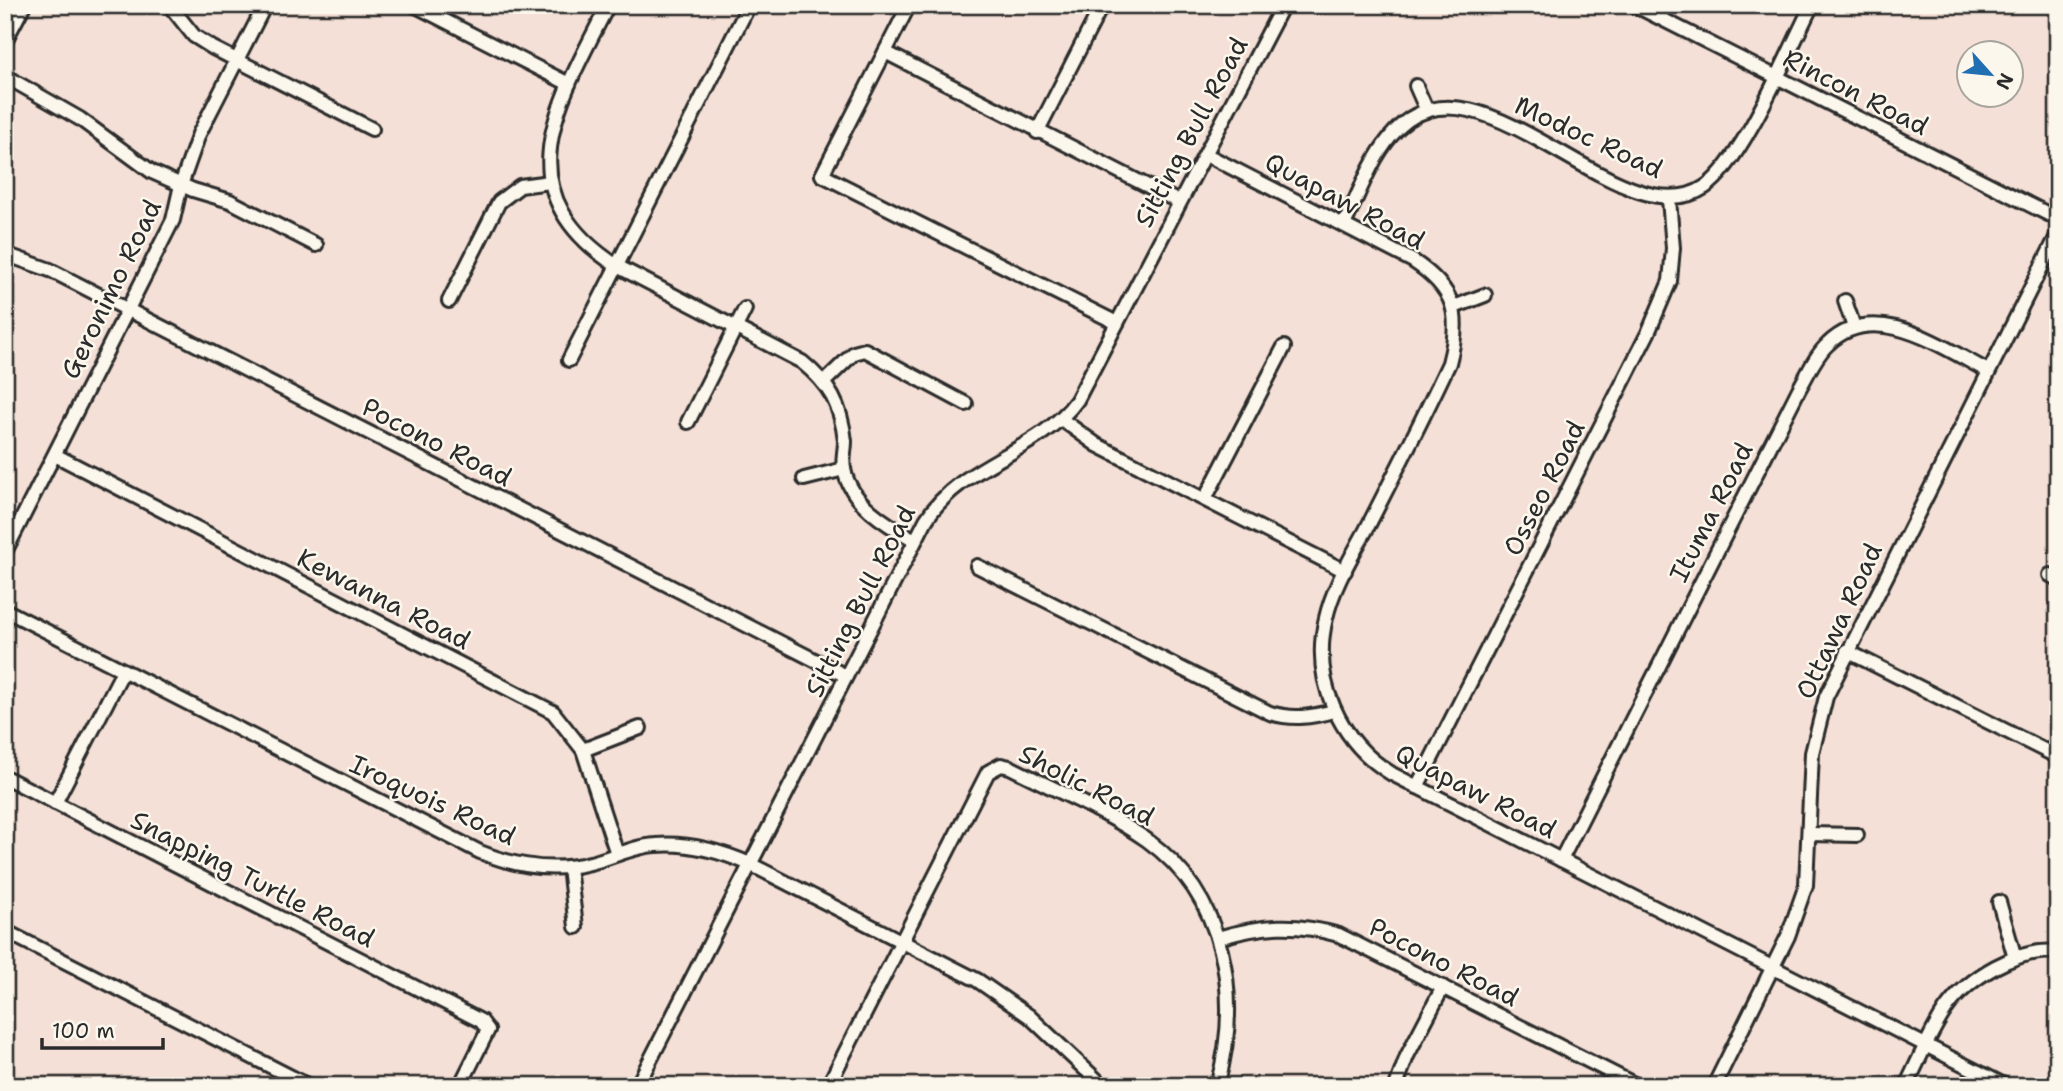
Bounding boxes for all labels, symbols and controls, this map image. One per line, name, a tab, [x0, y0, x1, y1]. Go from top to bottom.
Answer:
street label: Sitting Bull Road	[1126, 30, 1256, 233]
north arrow	[1954, 38, 2024, 108]
street label: Rincon Road	[1777, 40, 1935, 143]
text: N	[1990, 69, 2019, 94]
street label: Modoc Road	[1509, 87, 1669, 186]
street label: Quapaw Road	[1259, 144, 1431, 257]
street label: Geronimo Road	[52, 193, 169, 384]
street label: Pocono Road	[356, 389, 518, 494]
street label: Osseo Road	[1494, 414, 1593, 561]
street label: Ituma Road	[1660, 436, 1761, 588]
street label: Sitting Bull Road	[796, 499, 923, 703]
street label: Ottawa Road	[1787, 537, 1890, 704]
street label: Kewanna Road	[291, 540, 477, 657]
street label: Sholic Road	[1013, 735, 1161, 834]
street label: Quapaw Road	[1390, 735, 1563, 846]
street label: Iroquois Road	[344, 746, 522, 853]
street label: Snapping Turtle Road	[125, 802, 381, 955]
street label: Pocono Road	[1363, 909, 1525, 1014]
scale bar	[42, 1007, 163, 1051]
text: 100 m	[52, 1017, 115, 1045]

